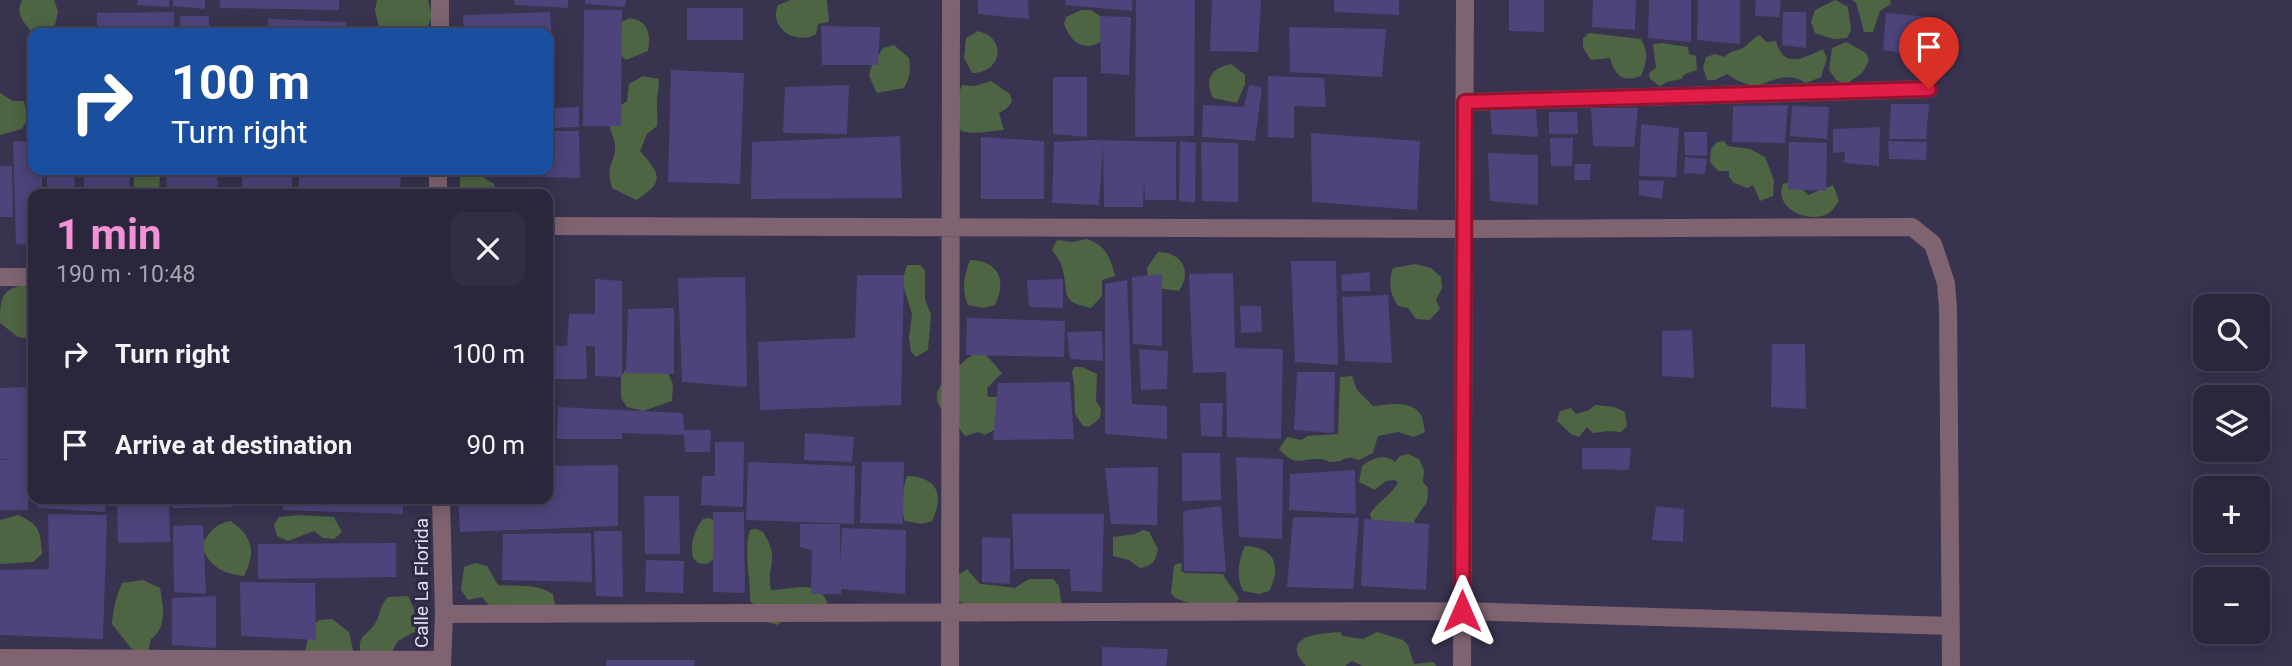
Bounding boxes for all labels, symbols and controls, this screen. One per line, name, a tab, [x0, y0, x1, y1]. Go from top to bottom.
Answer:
pin	[1899, 17, 1959, 89]
icon: arrive	[1910, 28, 1948, 66]
text: 100 m	[171, 54, 310, 111]
icon: right	[56, 56, 147, 147]
text: Turn right	[171, 113, 307, 151]
text: 1 min	[56, 210, 162, 259]
button: close	[451, 212, 525, 286]
text: 190 m · 10:48	[56, 261, 195, 288]
map controls	[2193, 294, 2270, 644]
button: search	[2193, 294, 2270, 371]
icon: right	[56, 335, 94, 373]
text: Turn right	[115, 339, 230, 369]
text: 100 m	[452, 339, 525, 369]
button: layers	[2193, 385, 2270, 462]
icon: arrive	[56, 426, 94, 464]
text: Arrive at destination	[115, 430, 352, 460]
text: 90 m	[467, 430, 525, 460]
button: +	[2193, 476, 2270, 553]
street label: Calle La Florida	[410, 518, 433, 648]
button: −	[2193, 567, 2270, 644]
position arrow	[1425, 574, 1499, 648]

